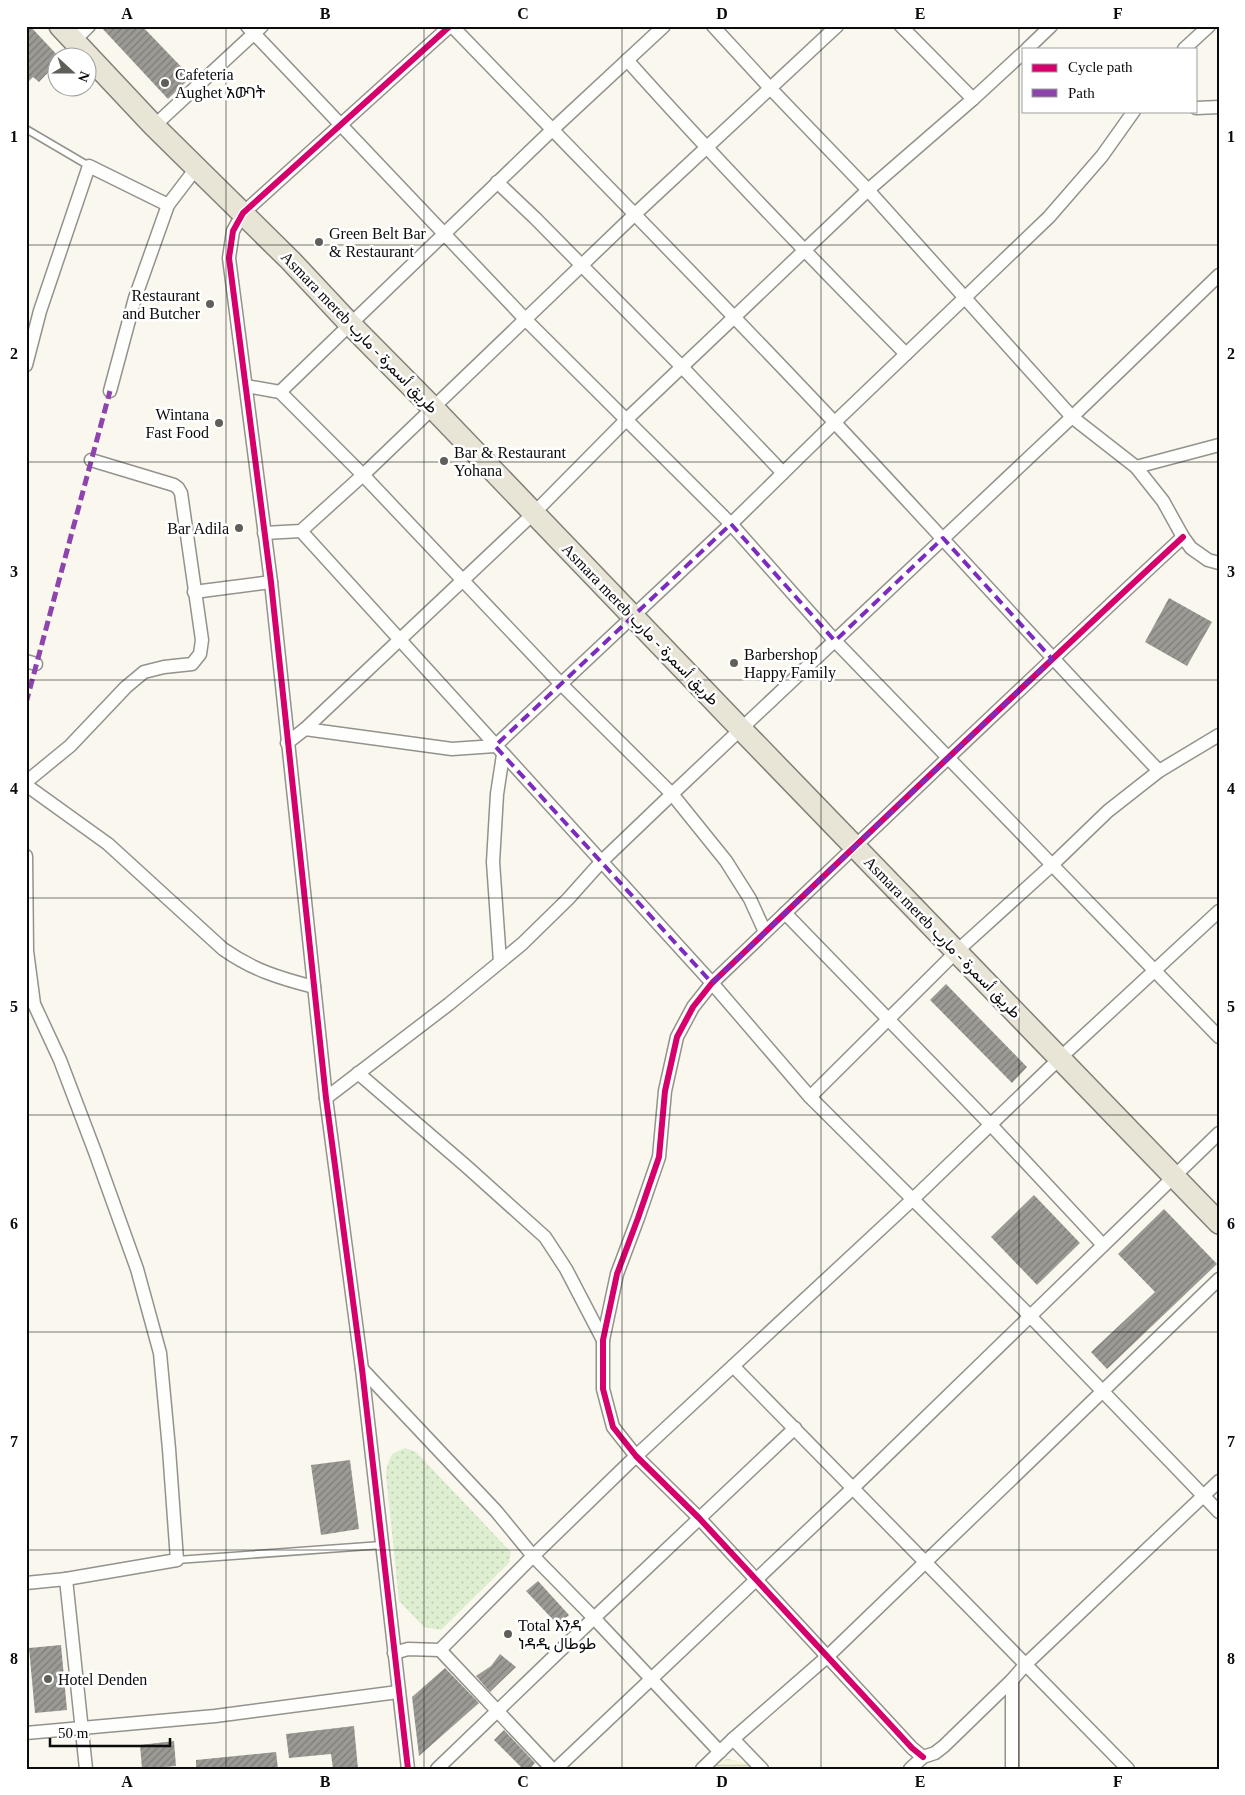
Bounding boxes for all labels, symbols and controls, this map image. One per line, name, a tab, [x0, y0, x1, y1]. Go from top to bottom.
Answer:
text: A	[121, 5, 133, 22]
text: B	[320, 5, 331, 22]
text: C	[517, 5, 529, 22]
text: D	[716, 5, 728, 22]
text: E	[915, 5, 925, 22]
text: F	[1113, 5, 1123, 22]
north arrow	[48, 48, 98, 98]
legend	[1022, 48, 1198, 112]
text: Cycle path	[1068, 59, 1133, 75]
place label: Cafeteria Aughet አውገት	[175, 66, 266, 102]
text: N	[75, 69, 92, 84]
marker: Cafeteria Aughet አውገት	[159, 77, 171, 89]
text: Path	[1068, 85, 1095, 101]
text: 1	[10, 128, 18, 145]
text: 1	[1227, 128, 1235, 145]
place label: Green Belt Bar & Restaurant	[329, 225, 427, 260]
marker: Green Belt Bar & Restaurant	[313, 236, 325, 248]
street label: Asmara mereb طريق أسمرة - مارب	[276, 248, 441, 418]
place label: Restaurant and Butcher	[122, 287, 201, 322]
marker: Restaurant and Butcher	[204, 298, 216, 310]
text: 2	[10, 345, 18, 362]
text: 2	[1227, 345, 1235, 362]
place label: Wintana Fast Food	[145, 406, 209, 441]
marker: Wintana Fast Food	[213, 417, 225, 429]
place label: Bar & Restaurant Yohana	[454, 444, 567, 479]
marker: Bar & Restaurant Yohana	[438, 455, 450, 467]
place label: Bar Adila	[167, 520, 229, 537]
marker: Bar Adila	[233, 522, 245, 534]
street label: Asmara mereb طريق أسمرة - مارب	[557, 540, 722, 710]
text: 3	[10, 563, 18, 580]
text: 3	[1227, 563, 1235, 580]
place label: Barbershop Happy Family	[744, 646, 836, 682]
marker: Barbershop Happy Family	[728, 657, 740, 669]
text: 4	[10, 780, 18, 797]
text: 4	[1227, 780, 1235, 797]
street label: Asmara mereb طريق أسمرة - مارب	[859, 853, 1024, 1023]
text: 5	[10, 998, 18, 1015]
text: 5	[1227, 998, 1235, 1015]
text: 6	[10, 1215, 18, 1232]
text: 6	[1227, 1215, 1235, 1232]
text: 7	[10, 1433, 18, 1450]
text: 7	[1227, 1433, 1235, 1450]
place label: Total እንዳ ነዳዲ طوطال	[518, 1617, 596, 1654]
marker: Total እንዳ ነዳዲ طوطال	[502, 1628, 514, 1640]
text: 8	[10, 1650, 18, 1667]
text: 8	[1227, 1650, 1235, 1667]
place label: Hotel Denden	[58, 1671, 147, 1688]
marker: Hotel Denden	[42, 1673, 54, 1685]
scale bar	[50, 1715, 170, 1747]
text: 50 m	[58, 1725, 89, 1741]
text: A	[121, 1773, 133, 1790]
text: B	[320, 1773, 331, 1790]
text: C	[517, 1773, 529, 1790]
text: D	[716, 1773, 728, 1790]
text: E	[915, 1773, 925, 1790]
text: F	[1113, 1773, 1123, 1790]

